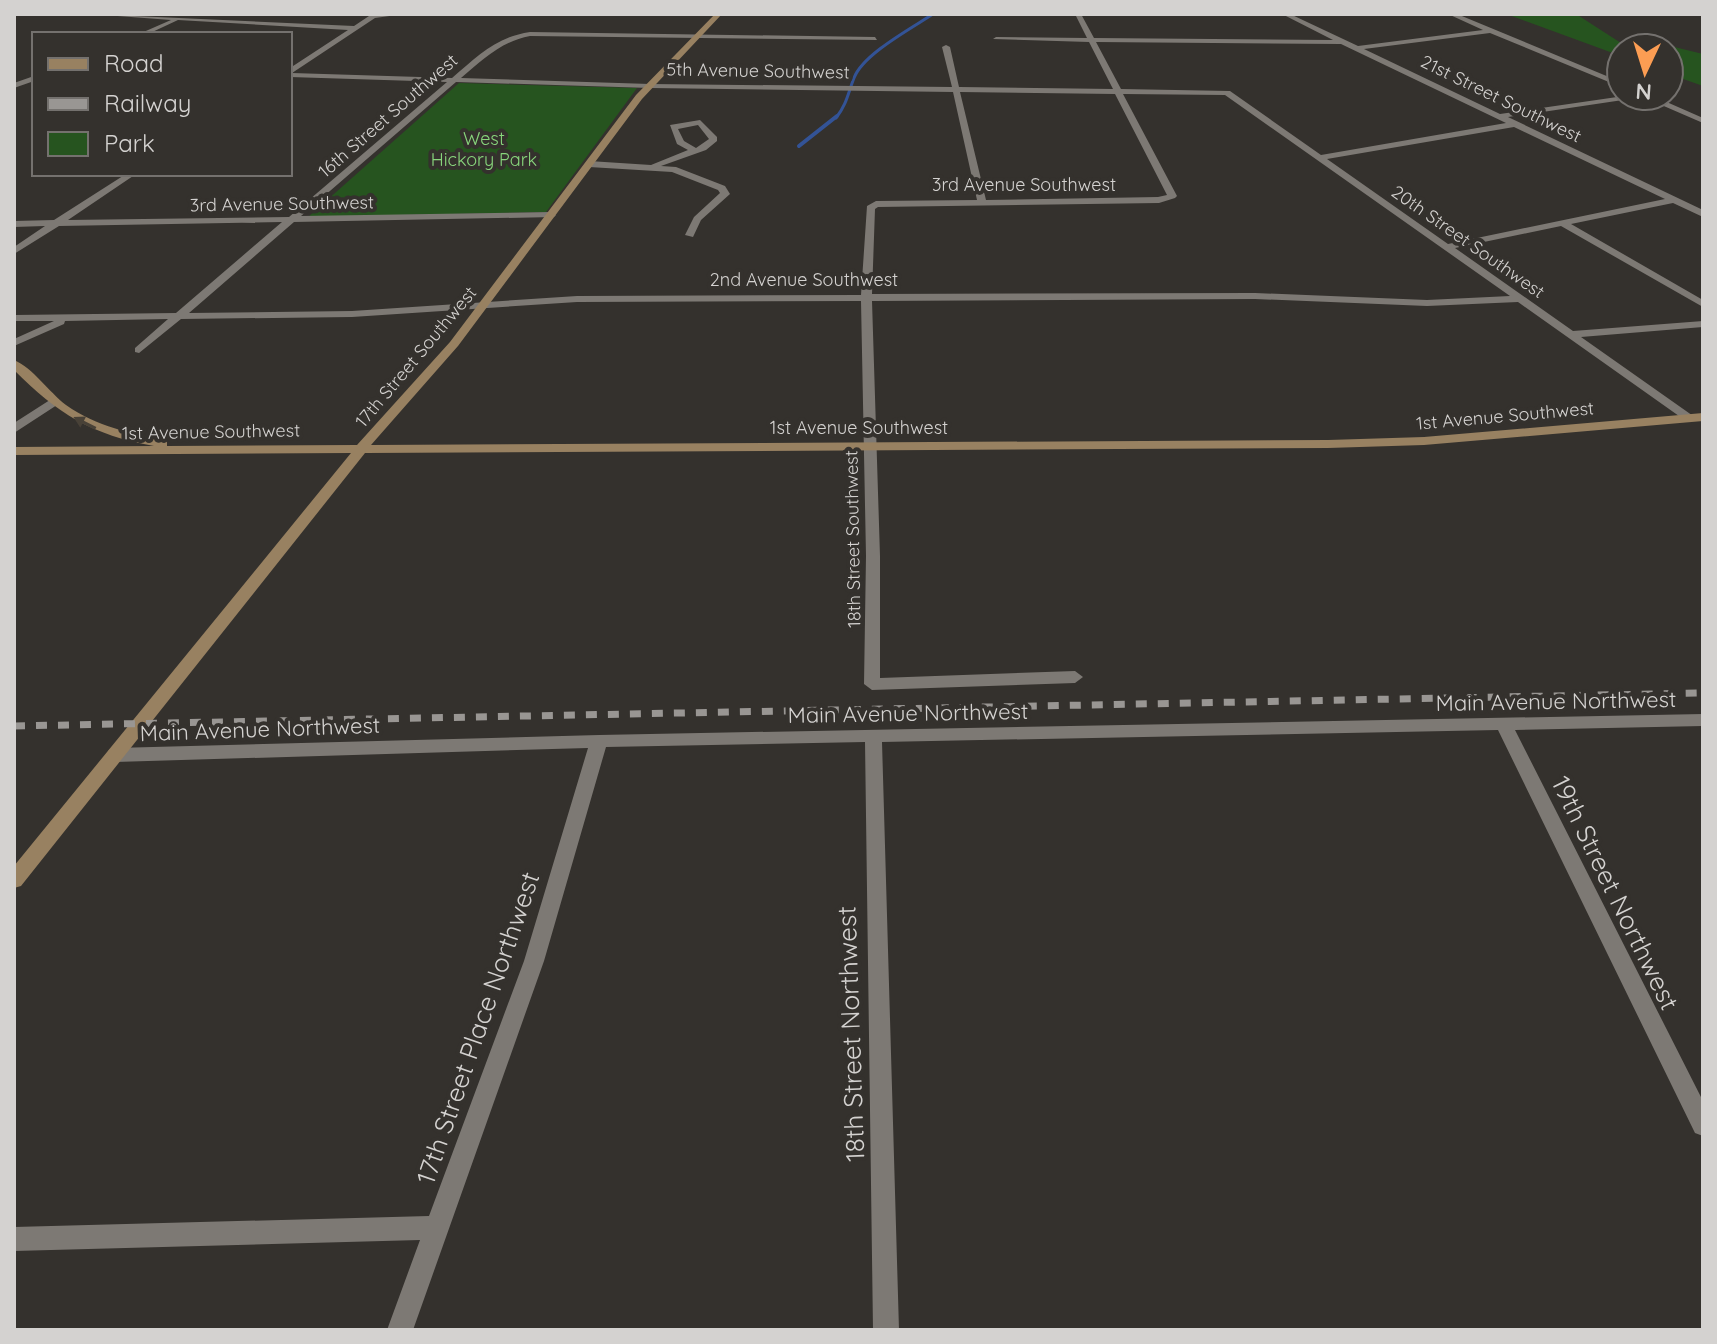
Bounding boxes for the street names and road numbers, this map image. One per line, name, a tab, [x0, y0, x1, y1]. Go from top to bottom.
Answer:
street label: 16th Street Southwest	[313, 49, 462, 183]
street label: 21st Street Southwest	[1417, 50, 1585, 147]
street label: 5th Avenue Southwest	[666, 57, 850, 84]
street label: 3rd Avenue Southwest	[932, 173, 1116, 196]
street label: 20th Street Southwest	[1387, 180, 1549, 303]
street label: 3rd Avenue Southwest	[190, 190, 374, 217]
street label: 2nd Avenue Southwest	[710, 268, 898, 291]
street label: 17th Street Southwest	[350, 281, 481, 432]
street label: 1st Avenue Southwest	[1415, 396, 1595, 435]
street label: 1st Avenue Southwest	[770, 416, 948, 439]
street label: 1st Avenue Southwest	[122, 418, 300, 445]
street label: 18th Street Southwest	[839, 450, 866, 628]
street label: Main Avenue Northwest	[1435, 685, 1677, 717]
street label: Main Avenue Northwest	[787, 697, 1029, 729]
street label: Main Avenue Northwest	[139, 711, 381, 747]
street label: 19th Street Northwest	[1544, 770, 1686, 1015]
street label: 17th Street Place Northwest	[409, 868, 546, 1188]
street label: 18th Street Northwest	[830, 906, 871, 1163]

